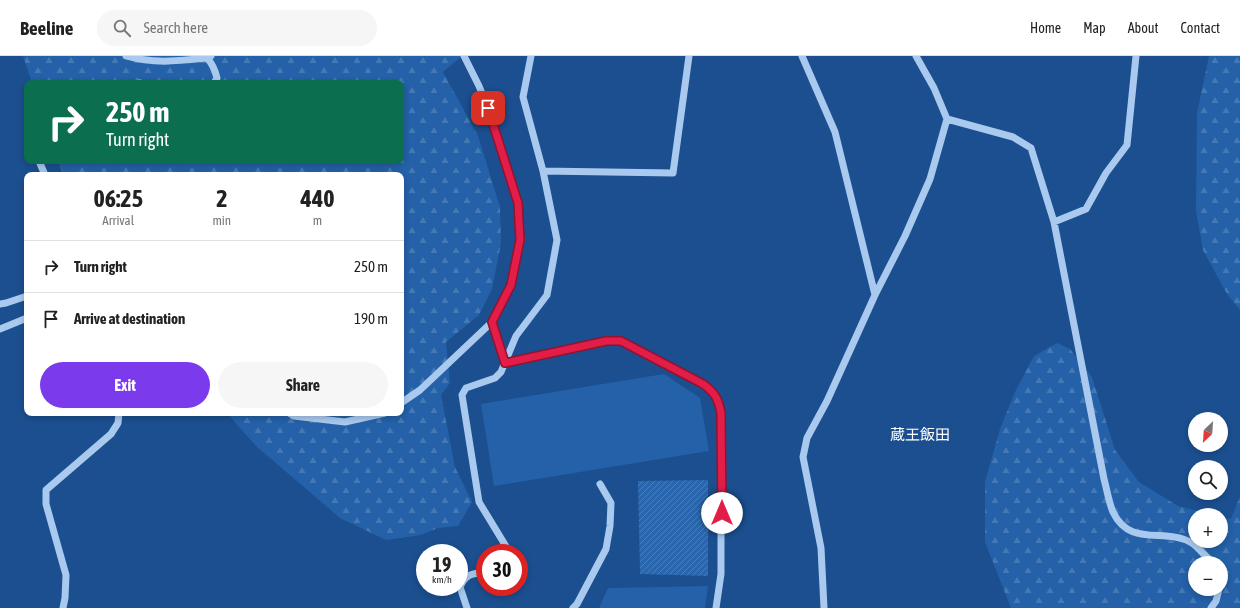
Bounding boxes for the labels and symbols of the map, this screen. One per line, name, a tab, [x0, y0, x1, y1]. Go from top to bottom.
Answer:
pin	[471, 91, 505, 125]
north arrow	[1188, 412, 1228, 452]
district label: 蔵王飯田	[890, 426, 950, 443]
position arrow	[701, 492, 743, 534]
speed limit sign: 30	[476, 544, 528, 596]

